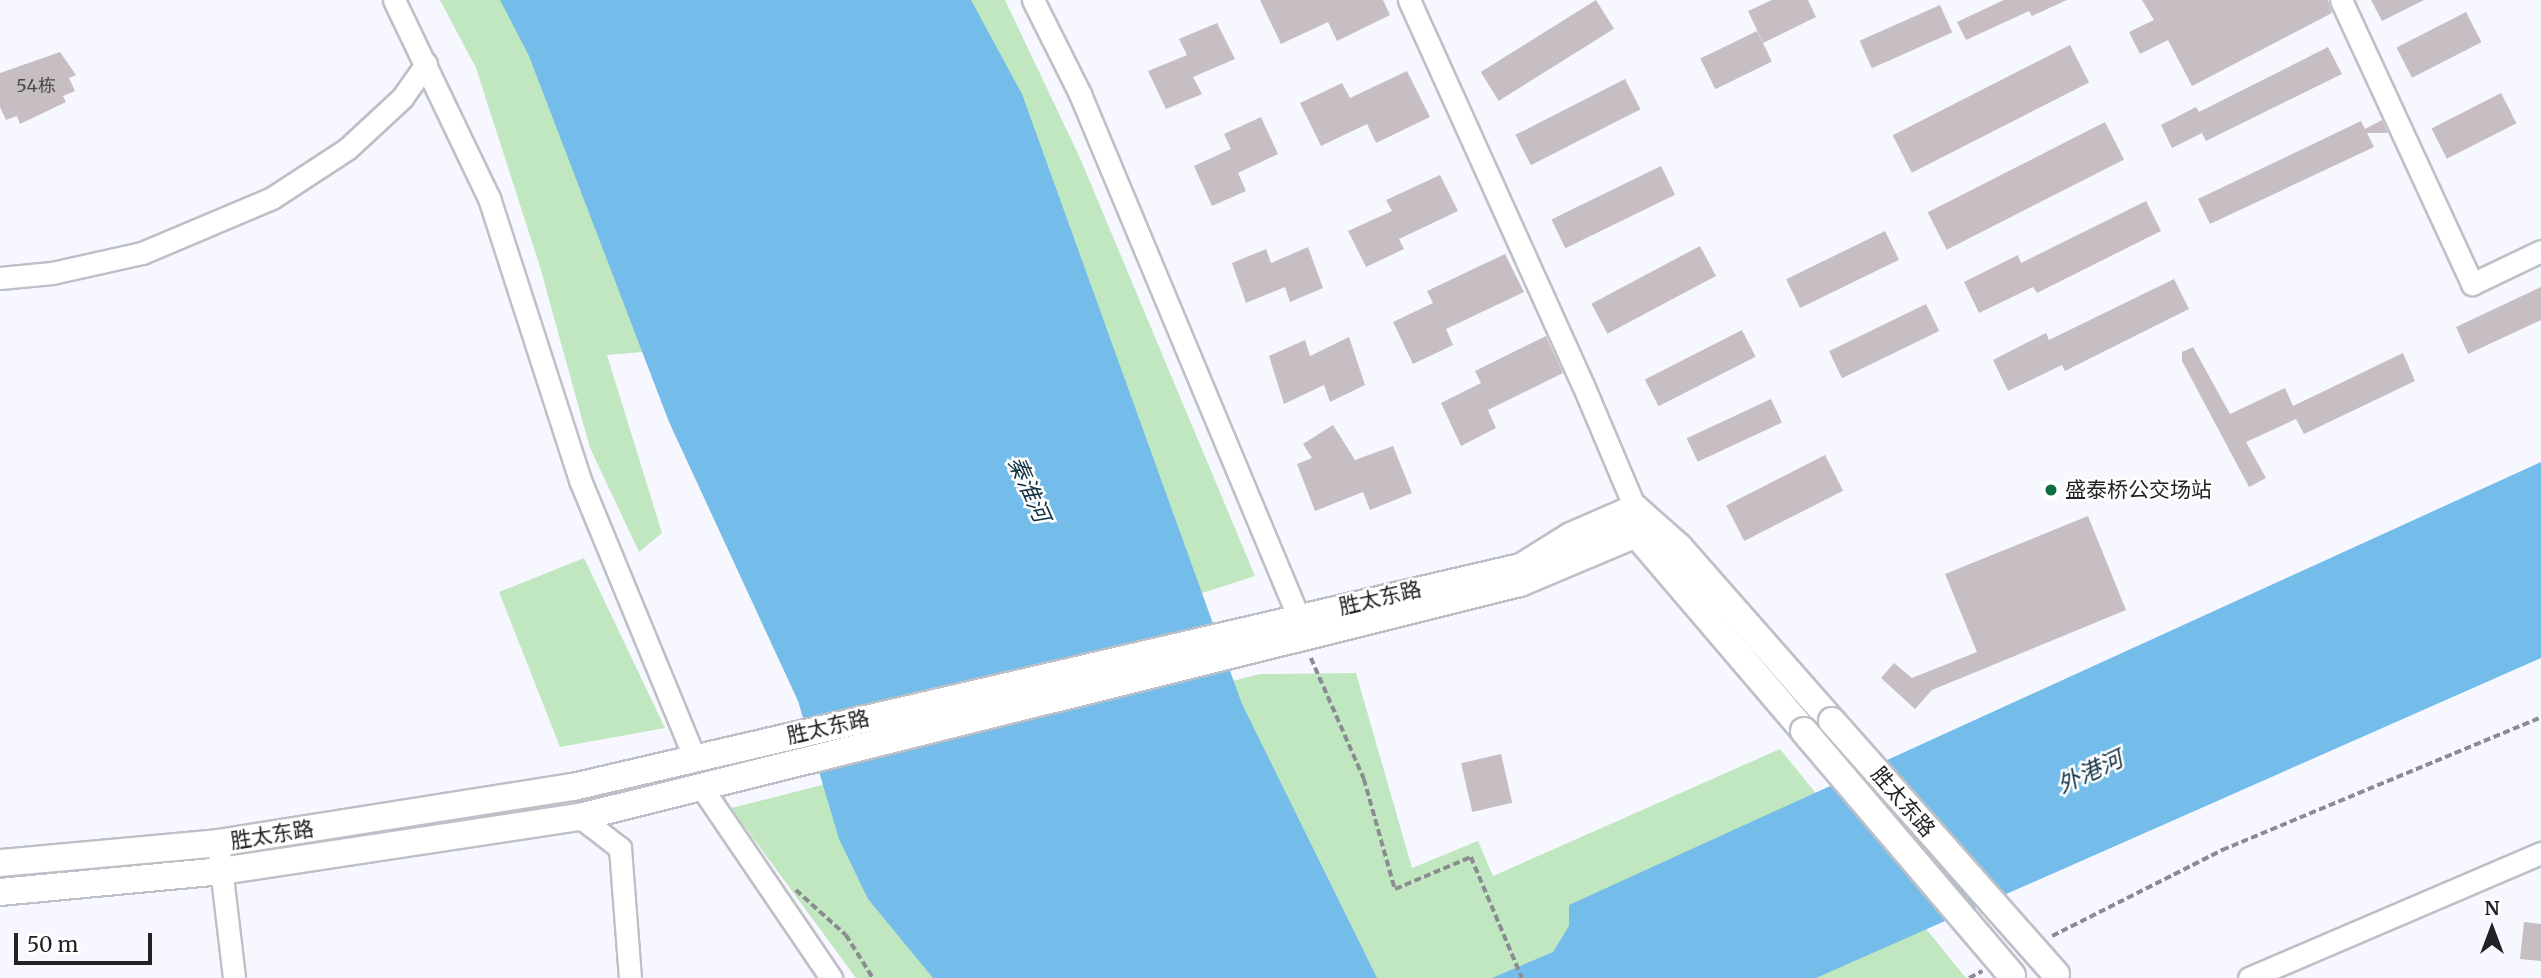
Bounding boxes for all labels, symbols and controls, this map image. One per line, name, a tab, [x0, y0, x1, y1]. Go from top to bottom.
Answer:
house number: 54栋	[16, 75, 56, 97]
water label: 秦淮河	[1002, 452, 1056, 526]
place label: 盛泰桥公交场站	[2065, 477, 2212, 503]
marker: 盛泰桥公交场站	[2043, 482, 2059, 498]
street label: 胜太东路	[1336, 576, 1424, 620]
street label: 胜太东路	[784, 705, 872, 749]
water label: 外港河	[2053, 745, 2127, 799]
street label: 胜太东路	[1866, 762, 1940, 842]
street label: 胜太东路	[229, 816, 315, 854]
north arrow	[2457, 894, 2527, 964]
text: N	[2484, 896, 2500, 920]
scale bar	[18, 918, 156, 962]
text: 50 m	[27, 931, 78, 958]

